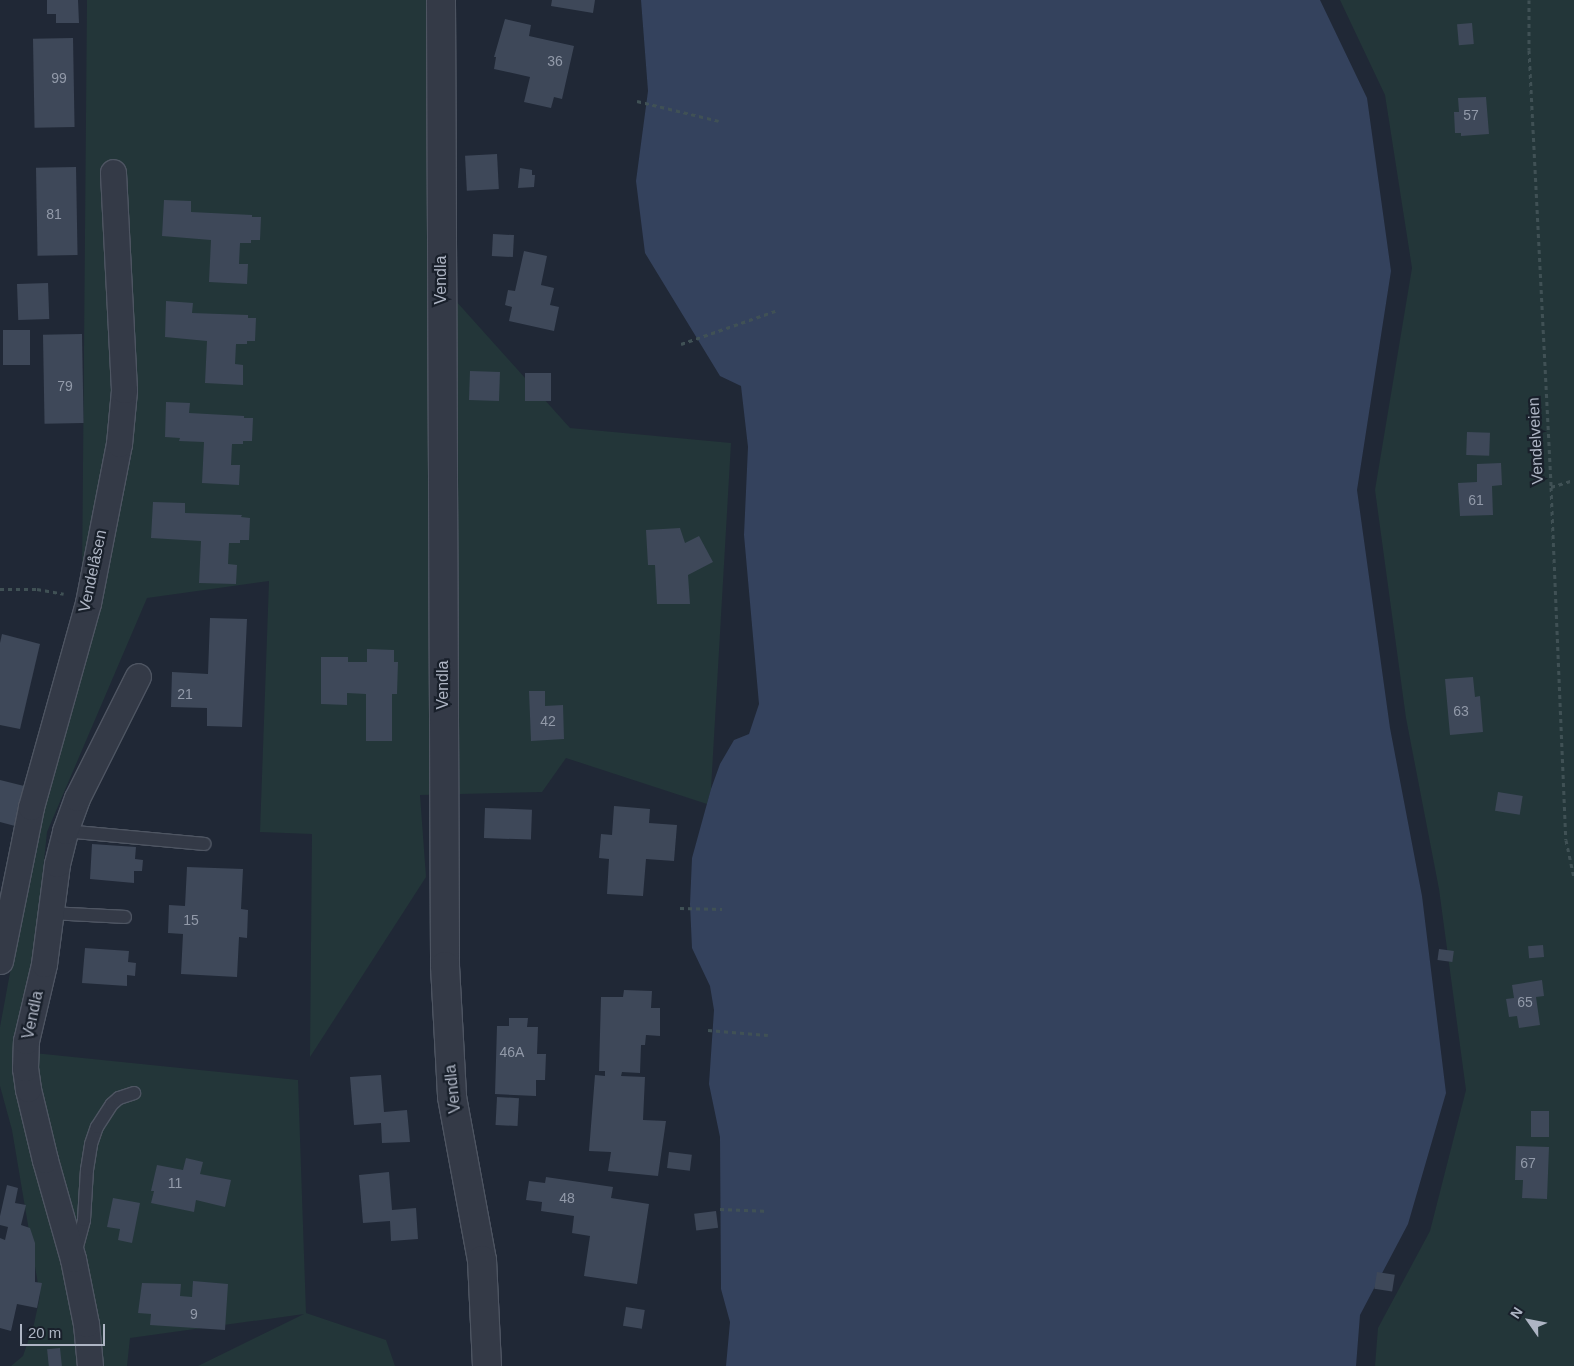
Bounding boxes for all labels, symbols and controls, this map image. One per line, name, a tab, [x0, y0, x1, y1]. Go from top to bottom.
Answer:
house number: 36	[547, 53, 563, 69]
house number: 99	[51, 70, 67, 86]
house number: 57	[1463, 107, 1479, 123]
house number: 81	[46, 206, 62, 222]
street label: Vendla	[431, 256, 451, 304]
house number: 79	[57, 378, 73, 394]
street label: Vendelveien	[1524, 397, 1548, 485]
house number: 61	[1468, 492, 1484, 508]
street label: Vendelåsen	[75, 528, 111, 614]
street label: Vendla	[433, 661, 453, 709]
house number: 21	[177, 686, 193, 702]
house number: 63	[1453, 703, 1469, 719]
house number: 42	[540, 713, 556, 729]
house number: 15	[183, 912, 199, 928]
street label: Vendla	[19, 989, 47, 1041]
house number: 65	[1517, 994, 1533, 1010]
house number: 46A	[500, 1044, 524, 1060]
street label: Vendla	[441, 1064, 465, 1114]
house number: 67	[1520, 1155, 1536, 1171]
house number: 11	[168, 1175, 182, 1191]
house number: 48	[559, 1190, 575, 1206]
north arrow	[1504, 1296, 1554, 1346]
text: N	[1507, 1304, 1526, 1321]
house number: 9	[190, 1306, 198, 1322]
scale bar	[22, 1314, 108, 1346]
text: 20 m	[28, 1324, 61, 1341]

